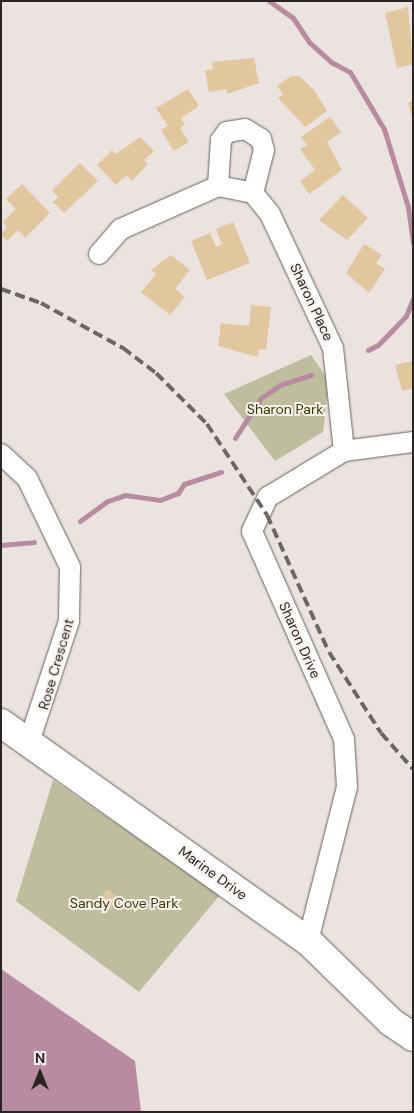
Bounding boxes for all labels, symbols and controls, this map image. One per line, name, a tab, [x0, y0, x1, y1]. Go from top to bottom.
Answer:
street label: Sharon Place	[287, 261, 337, 343]
park label: Sharon Park	[247, 401, 323, 417]
street label: Sharon Drive	[276, 599, 324, 681]
street label: Rose Crescent	[35, 616, 77, 712]
street label: Marine Drive	[175, 842, 251, 904]
park label: Sandy Cove Park	[70, 895, 178, 911]
north arrow	[15, 1048, 65, 1098]
text: N	[35, 1049, 45, 1067]

